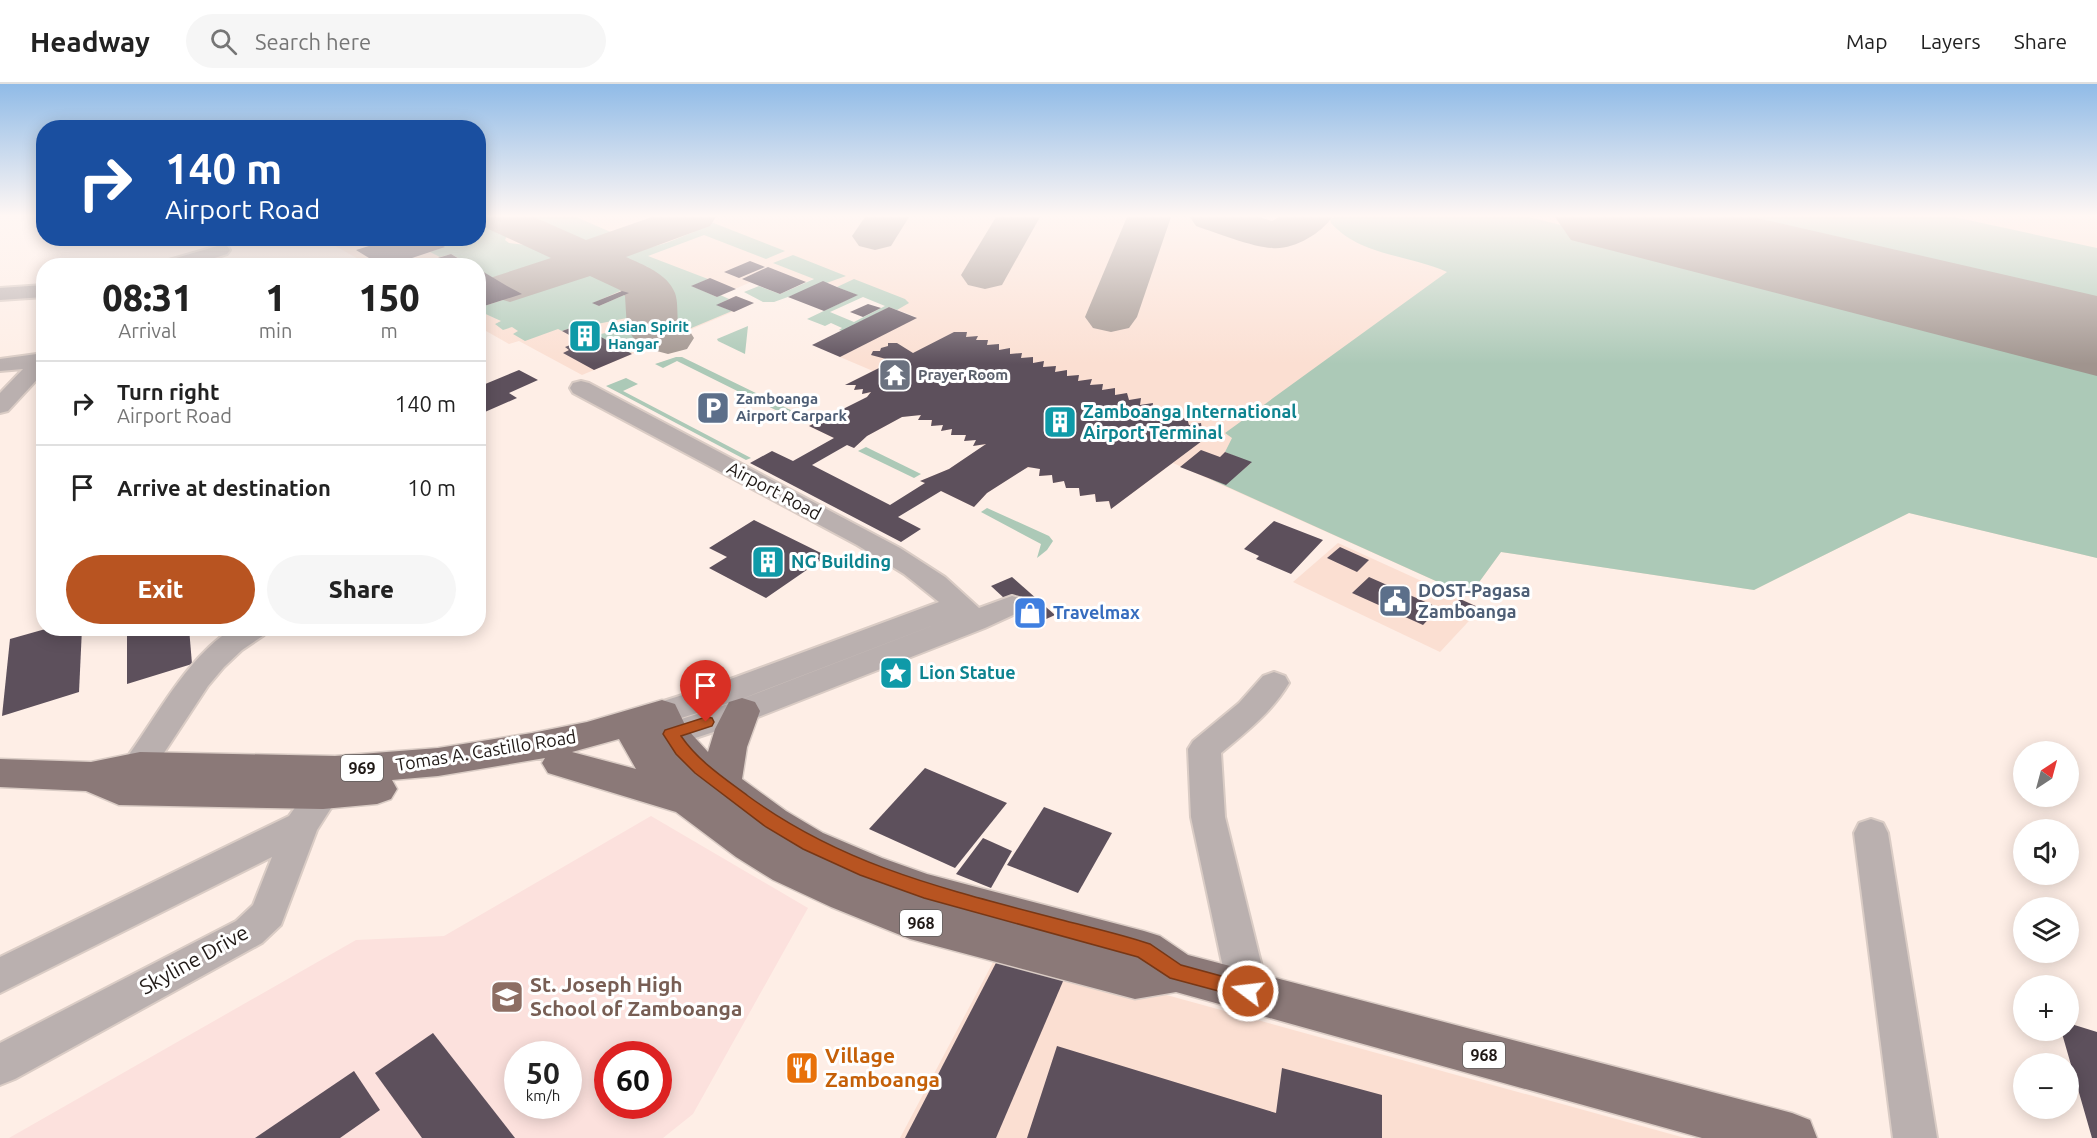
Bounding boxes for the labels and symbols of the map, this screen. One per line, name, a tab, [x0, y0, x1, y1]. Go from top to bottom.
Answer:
building icon: Asian Spirit Hangar	[567, 318, 603, 354]
place label: Asian Spirit Hangar	[608, 318, 689, 352]
temple icon: Prayer Room	[877, 357, 913, 393]
place label: Prayer Room	[918, 366, 1008, 383]
parking icon: Zamboanga Airport Carpark	[695, 390, 731, 426]
place label: Zamboanga Airport Carpark	[736, 390, 847, 424]
place label: Zamboanga International Airport Terminal	[1083, 401, 1297, 442]
building icon: Zamboanga International Airport Terminal	[1042, 404, 1078, 440]
street label: Airport Road	[724, 457, 825, 523]
building icon: NG Building	[750, 544, 786, 580]
place label: NG Building	[791, 551, 891, 571]
place label: DOST-Pagasa Zamboanga	[1418, 580, 1531, 621]
public building icon: DOST-Pagasa Zamboanga	[1377, 583, 1413, 619]
shop icon: Travelmax	[1012, 595, 1048, 631]
place label: Travelmax	[1053, 602, 1140, 622]
place icon: Lion Statue	[878, 655, 914, 691]
pin	[680, 660, 731, 722]
place label: Lion Statue	[919, 662, 1016, 682]
street label: Tomas A. Castillo Road	[394, 726, 577, 774]
north arrow	[2013, 741, 2079, 807]
road number: 969	[341, 755, 383, 781]
road number: 968	[900, 910, 942, 936]
street label: Skyline Drive	[135, 919, 252, 999]
position arrow	[1216, 959, 1280, 1023]
place label: St. Joseph High School of Zamboanga	[530, 972, 742, 1020]
school or university icon: St. Joseph High School of Zamboanga	[489, 979, 525, 1015]
speed limit sign: 60	[594, 1041, 672, 1119]
road number: 968	[1463, 1042, 1505, 1068]
place label: Village Zamboanga	[825, 1043, 940, 1091]
restaurant icon: Village Zamboanga	[784, 1050, 820, 1086]

